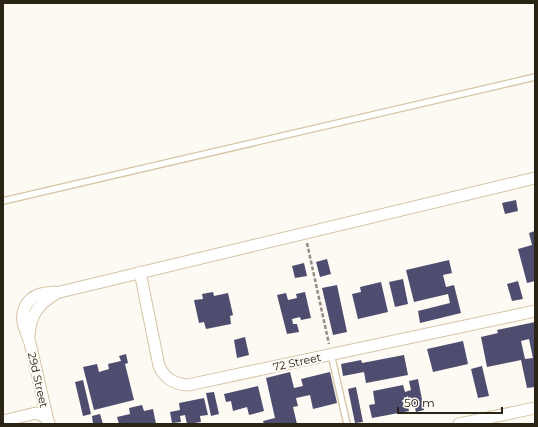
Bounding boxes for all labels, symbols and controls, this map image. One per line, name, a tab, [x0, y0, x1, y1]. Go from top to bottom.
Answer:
street label: 72 Street	[272, 350, 323, 374]
street label: 29d Street	[25, 351, 51, 410]
scale bar	[398, 389, 502, 415]
text: 50 m	[404, 395, 435, 410]

